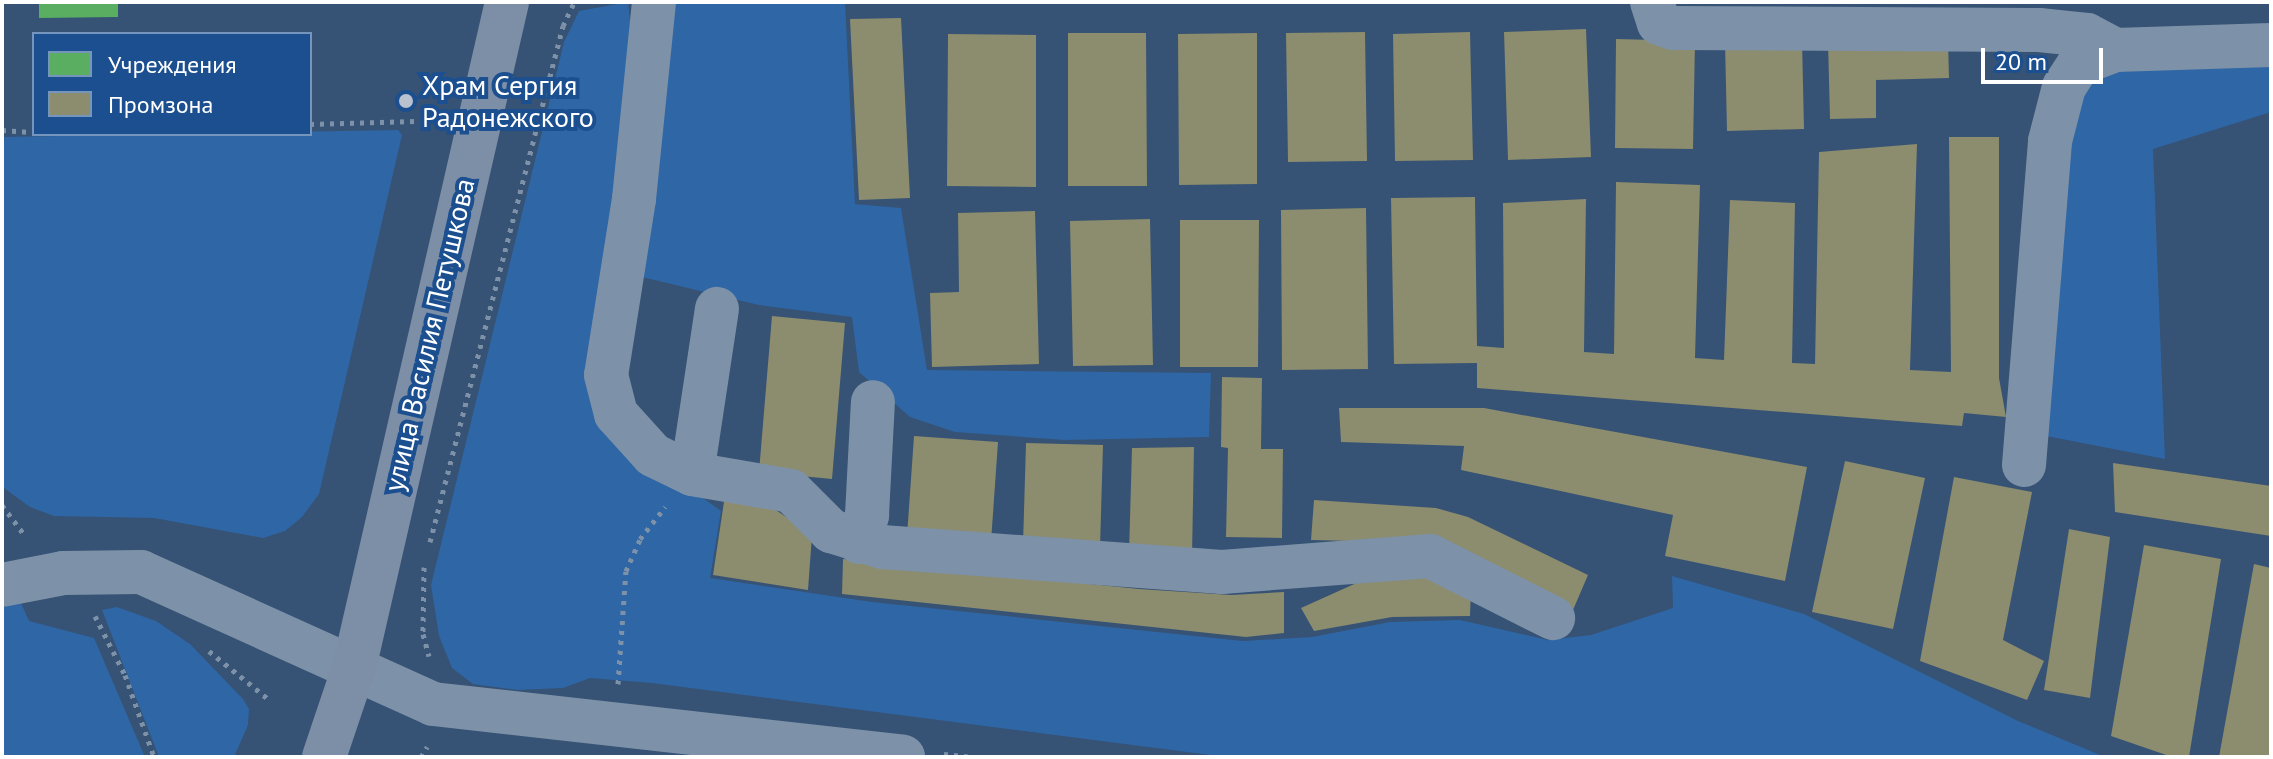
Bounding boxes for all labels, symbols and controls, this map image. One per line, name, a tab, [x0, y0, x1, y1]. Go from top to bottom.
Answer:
legend	[32, 32, 312, 136]
scale bar	[1985, 32, 2107, 82]
text: 20 m	[1995, 46, 2047, 77]
text: Учреждения	[108, 49, 237, 80]
place label: Храм Сергия Радонежского	[422, 68, 594, 134]
text: Промзона	[108, 89, 213, 120]
marker: Храм Сергия Радонежского	[397, 92, 415, 110]
street label: улица Василия Петушкова	[377, 175, 481, 495]

